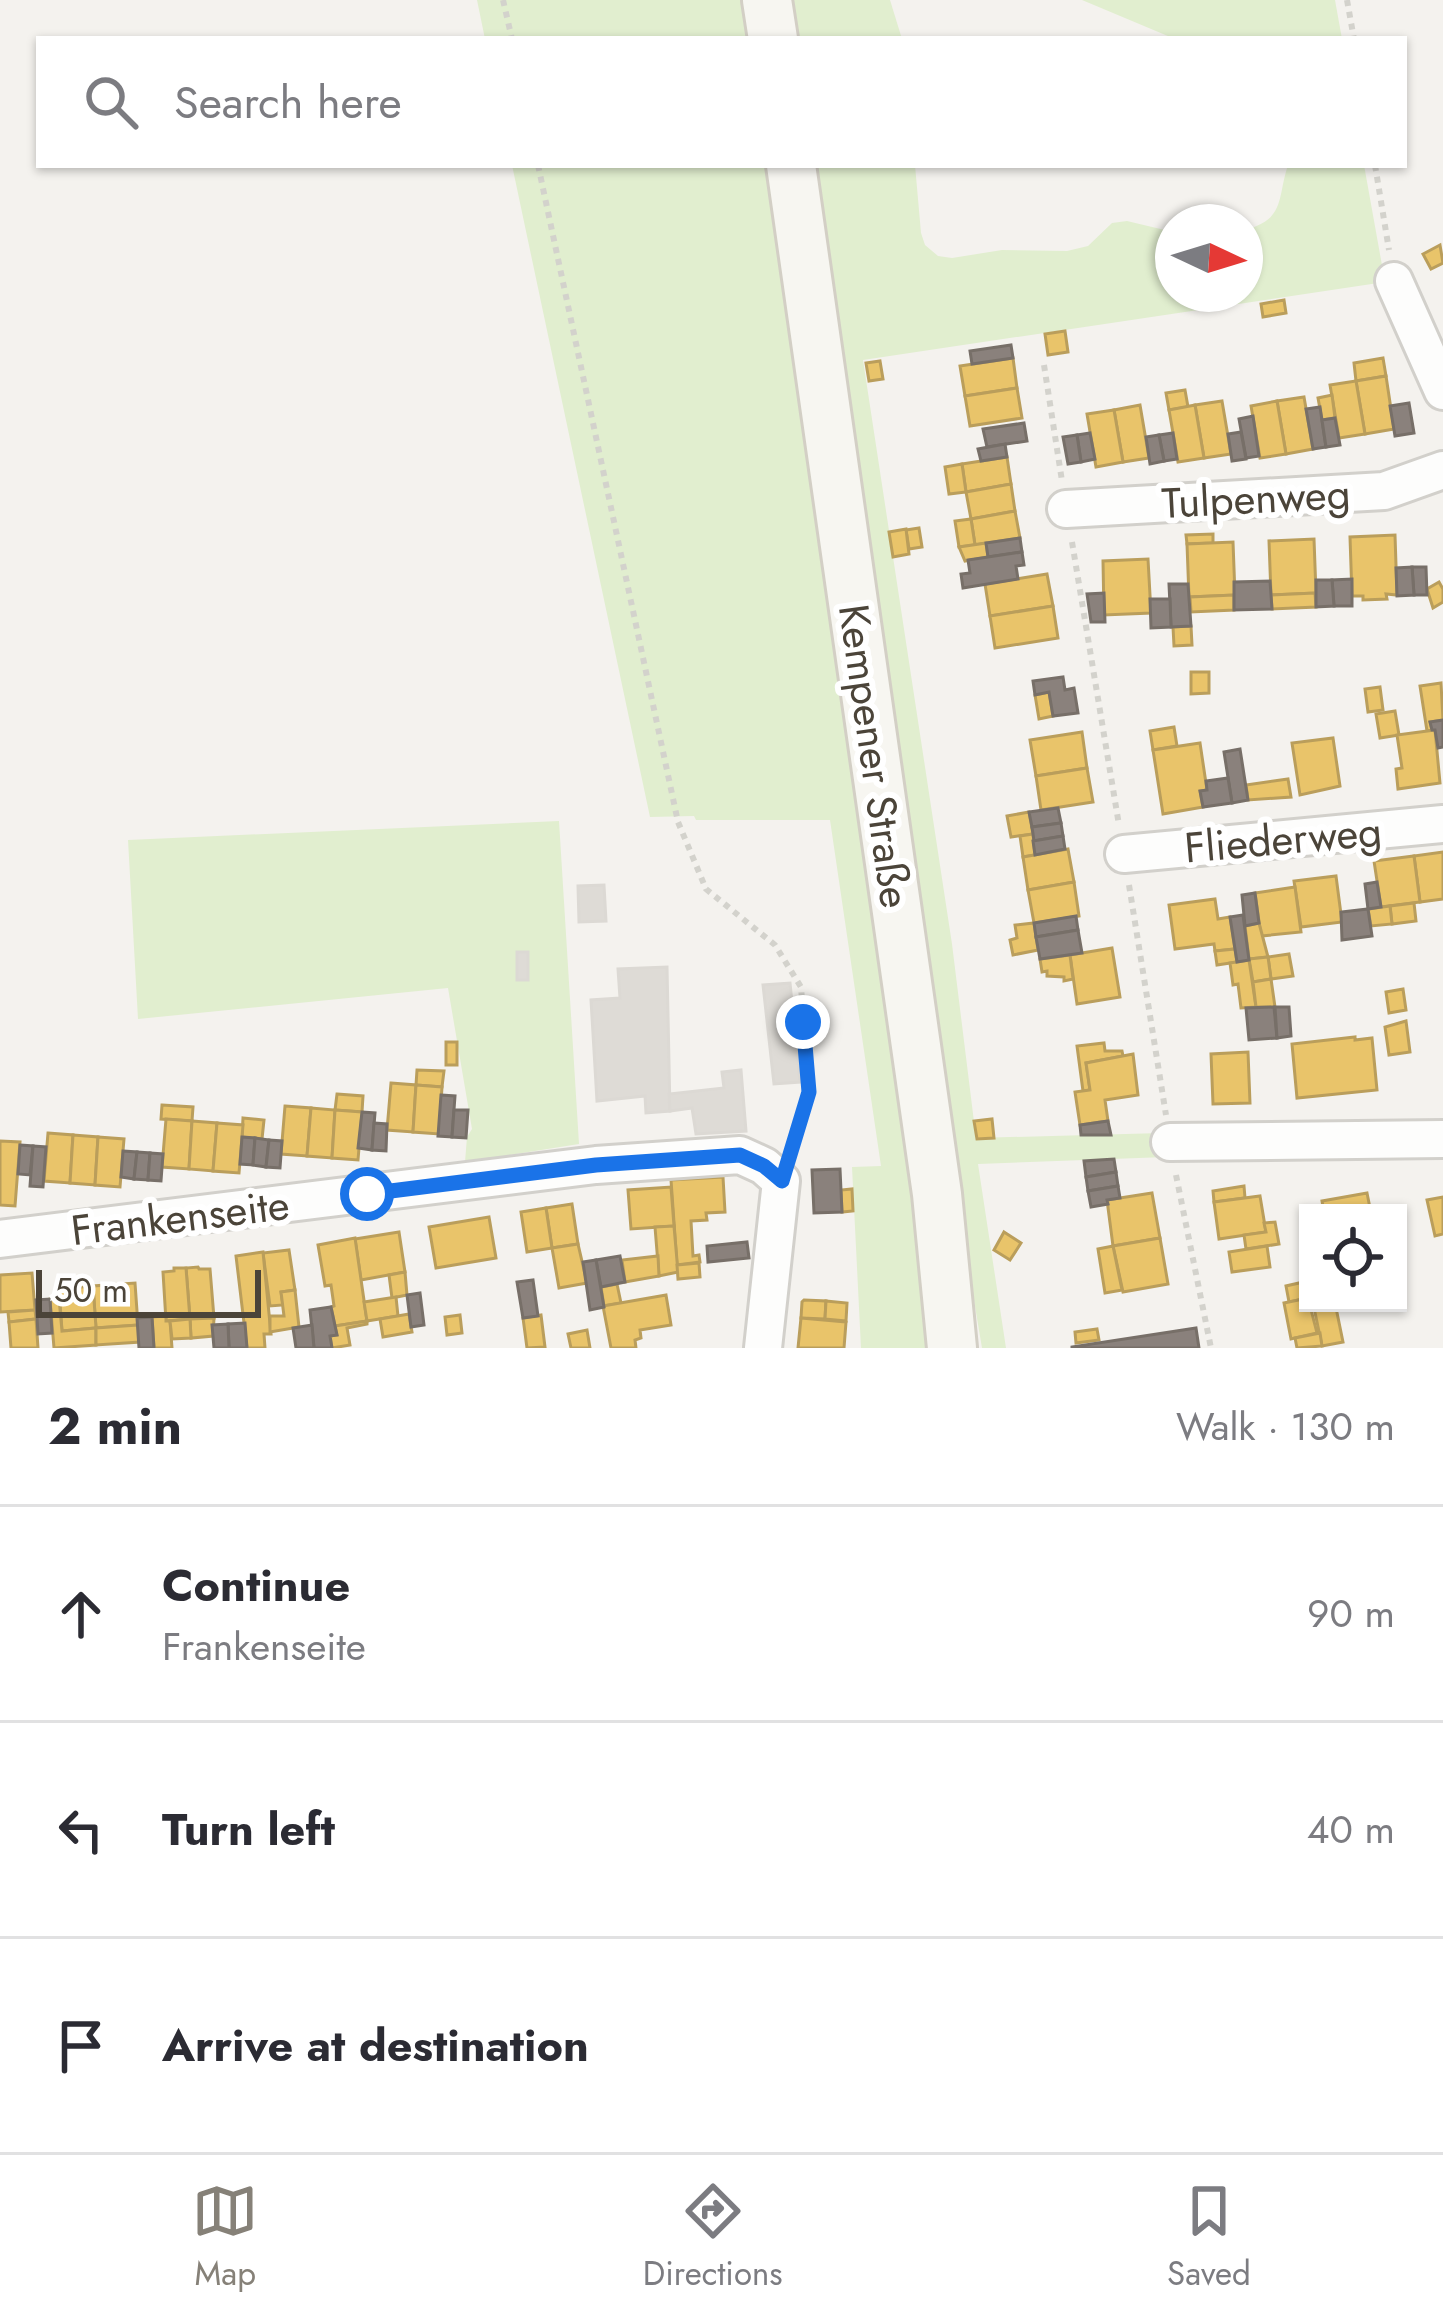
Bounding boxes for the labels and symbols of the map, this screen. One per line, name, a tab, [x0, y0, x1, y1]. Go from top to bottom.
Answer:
north arrow	[1155, 204, 1263, 312]
street label: Tulpenweg	[1160, 463, 1352, 534]
street label: Kempener Straße	[823, 600, 926, 912]
street label: Fliederweg	[1182, 800, 1384, 879]
route end	[776, 995, 830, 1049]
route start	[340, 1167, 394, 1221]
street label: Frankenseite	[67, 1174, 293, 1261]
scale bar	[36, 1264, 261, 1317]

